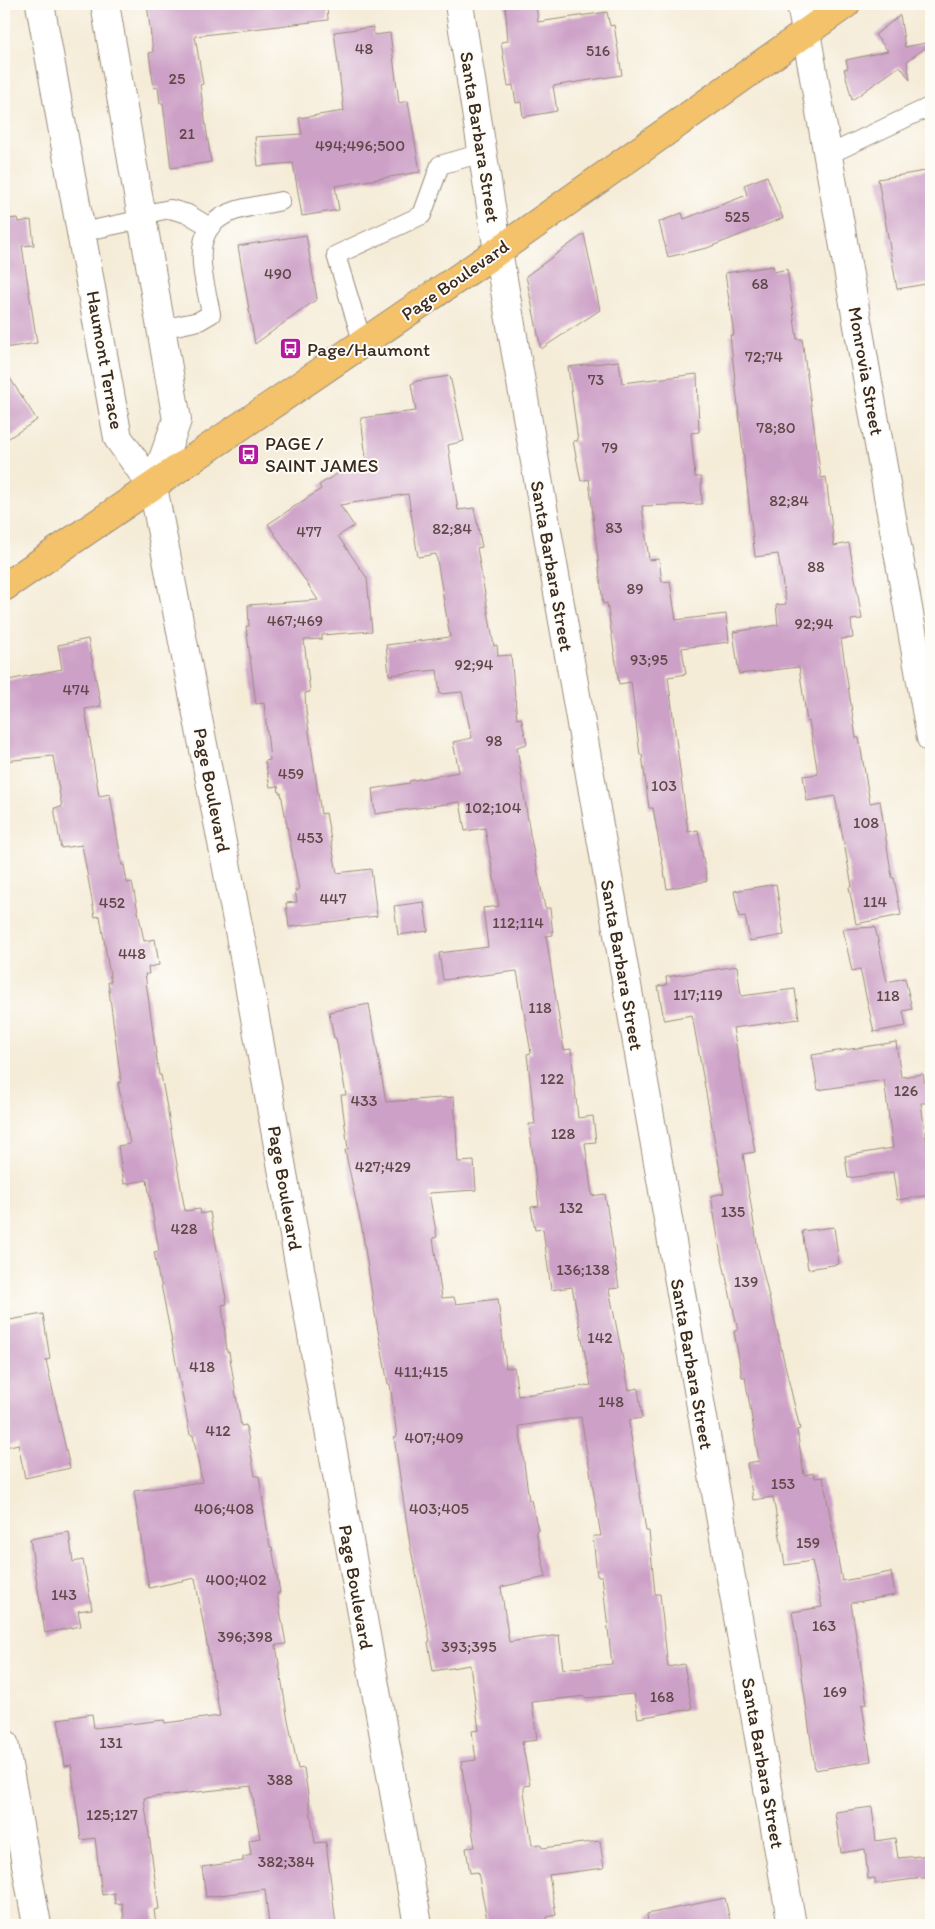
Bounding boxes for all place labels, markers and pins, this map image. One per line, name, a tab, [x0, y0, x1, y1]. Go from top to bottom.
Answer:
bus stop icon: Page/Haumont	[279, 337, 303, 361]
place label: Page/Haumont	[307, 338, 430, 361]
place label: PAGE / SAINT JAMES	[265, 432, 379, 477]
bus stop icon: PAGE / SAINT JAMES	[237, 442, 261, 466]

